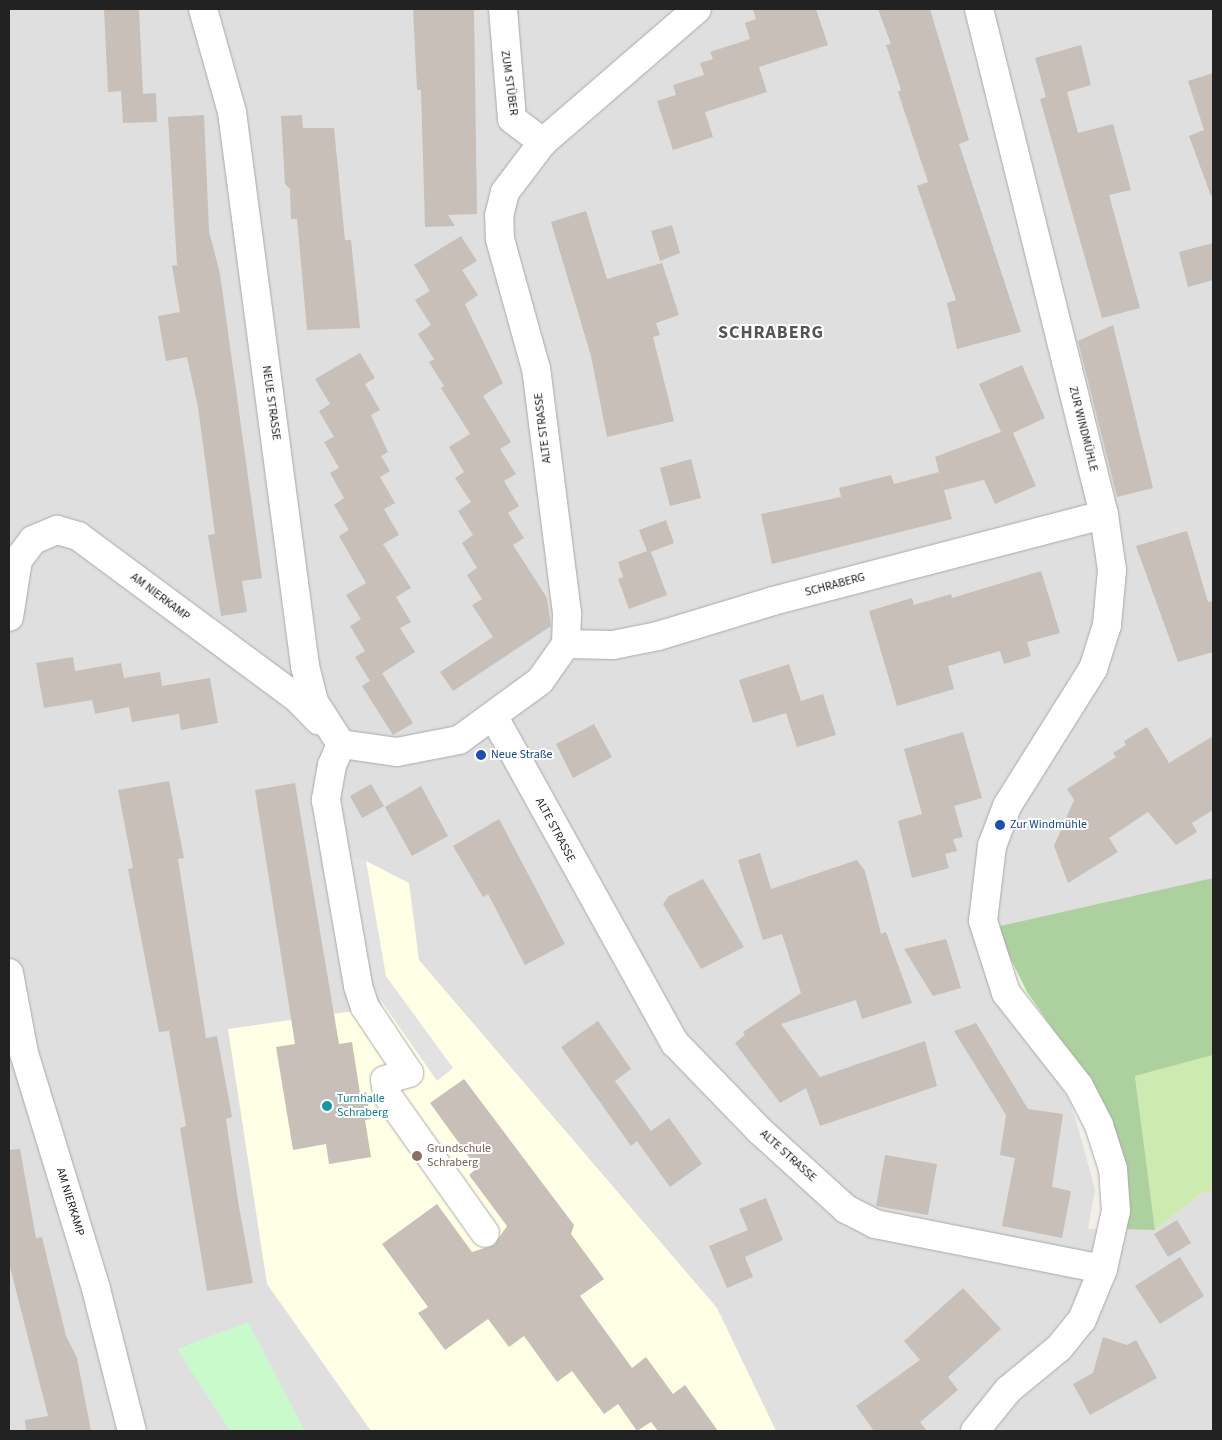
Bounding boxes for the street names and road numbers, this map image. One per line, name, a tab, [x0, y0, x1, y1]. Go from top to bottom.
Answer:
street label: ZUM STÜBER	[497, 49, 521, 117]
street label: NEUE STRASSE	[259, 365, 283, 441]
street label: ZUR WINDMÜHLE	[1065, 385, 1101, 473]
street label: ALTE STRASSE	[532, 392, 554, 464]
street label: AM NIERKAMP	[127, 570, 193, 624]
street label: SCHRABERG	[803, 570, 867, 600]
street label: ALTE STRASSE	[532, 795, 578, 865]
street label: ALTE STRASSE	[757, 1127, 819, 1185]
street label: AM NIERKAMP	[53, 1166, 87, 1238]

